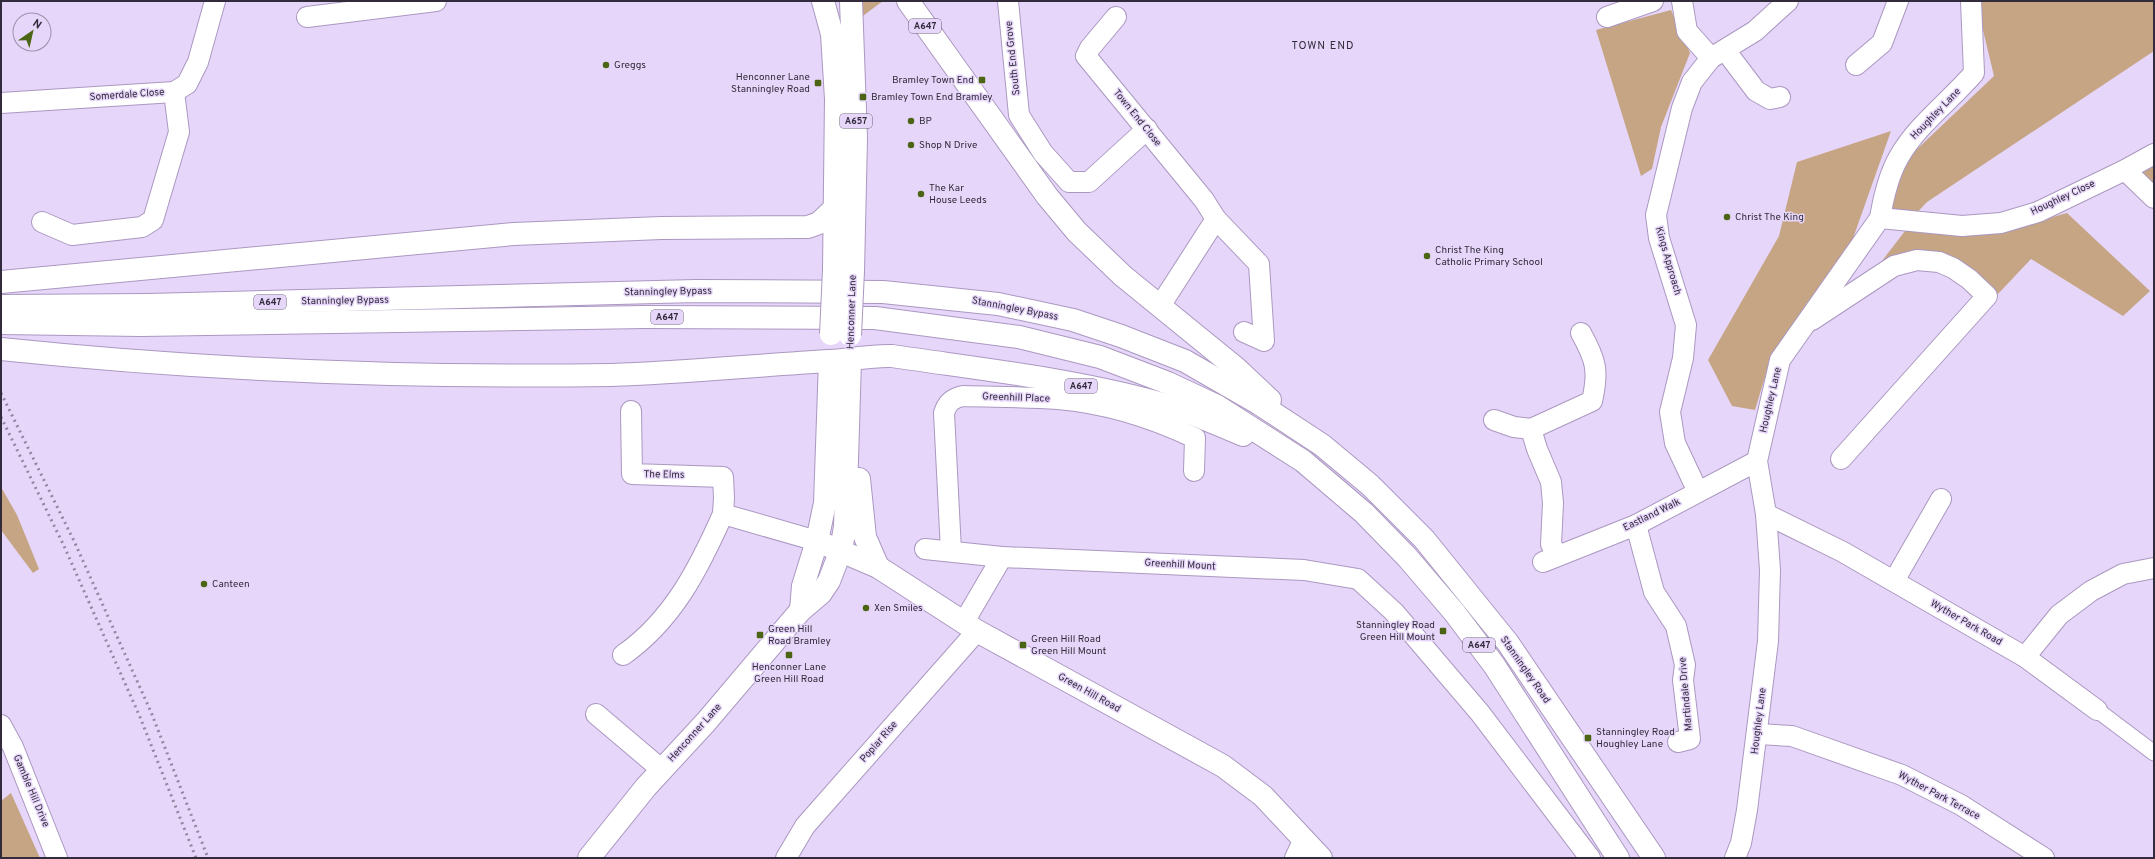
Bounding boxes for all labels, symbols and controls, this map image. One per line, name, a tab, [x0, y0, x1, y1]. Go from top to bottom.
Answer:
north arrow	[12, 12, 52, 52]
text: N	[30, 17, 44, 33]
road number: A647	[909, 19, 941, 33]
street label: South End Grove	[1003, 20, 1023, 96]
district label: TOWN END	[1292, 39, 1354, 53]
place label: Greggs	[614, 59, 646, 72]
marker: Greggs	[601, 60, 611, 70]
place label: Henconner Lane Stanningley Road	[731, 71, 810, 96]
place label: Bramley Town End	[892, 74, 974, 87]
marker: Bramley Town End	[977, 75, 987, 85]
marker: Henconner Lane Stanningley Road	[813, 78, 823, 88]
street label: Houghley Lane	[1908, 85, 1964, 143]
street label: Somerdale Close	[89, 86, 165, 104]
street label: Town End Close	[1110, 87, 1164, 149]
place label: Bramley Town End Bramley	[871, 91, 993, 104]
marker: Bramley Town End Bramley	[858, 92, 868, 102]
road number: A657	[840, 114, 872, 128]
place label: BP	[919, 115, 932, 128]
marker: BP	[906, 116, 916, 126]
place label: Shop N Drive	[919, 139, 977, 152]
marker: Shop N Drive	[906, 140, 916, 150]
street label: Houghley Close	[2029, 177, 2097, 219]
place label: The Kar House Leeds	[929, 182, 987, 207]
marker: The Kar House Leeds	[916, 189, 926, 199]
place label: Christ The King	[1735, 211, 1804, 224]
marker: Christ The King	[1722, 212, 1732, 222]
street label: Kings Approach	[1652, 225, 1684, 297]
place label: Christ The King Catholic Primary School	[1435, 244, 1543, 269]
marker: Christ The King Catholic Primary School	[1422, 251, 1432, 261]
street label: Henconner Lane	[844, 275, 860, 349]
street label: Stanningley Bypass	[624, 285, 712, 299]
street label: Stanningley Bypass	[301, 294, 389, 308]
street label: Stanningley Bypass	[971, 294, 1060, 324]
road number: A647	[254, 295, 286, 309]
road number: A647	[651, 310, 683, 324]
street label: Houghley Lane	[1757, 366, 1785, 434]
road number: A647	[1065, 379, 1097, 393]
street label: Greenhill Place	[982, 390, 1050, 406]
street label: The Elms	[643, 468, 685, 482]
street label: Eastland Walk	[1621, 496, 1683, 534]
street label: Greenhill Mount	[1144, 557, 1216, 573]
place label: Canteen	[212, 578, 250, 591]
marker: Canteen	[199, 579, 209, 589]
street label: Wyther Park Road	[1928, 597, 2004, 649]
place label: Xen Smiles	[874, 602, 923, 615]
marker: Xen Smiles	[861, 603, 871, 613]
place label: Stanningley Road Green Hill Mount	[1356, 619, 1435, 644]
place label: Green Hill Road Bramley	[768, 623, 831, 648]
marker: Stanningley Road Green Hill Mount	[1438, 626, 1448, 636]
marker: Green Hill Road Bramley	[755, 630, 765, 640]
place label: Green Hill Road Green Hill Mount	[1031, 633, 1106, 658]
street label: Stanningley Road	[1497, 634, 1553, 706]
road number: A647	[1463, 638, 1495, 652]
marker: Green Hill Road Green Hill Mount	[1018, 640, 1028, 650]
marker: Henconner Lane Green Hill Road	[784, 650, 794, 660]
street label: Martindale Drive	[1676, 657, 1696, 731]
place label: Henconner Lane Green Hill Road	[752, 661, 826, 686]
street label: Green Hill Road	[1055, 670, 1123, 716]
street label: Houghley Lane	[1748, 687, 1770, 755]
street label: Henconner Lane	[665, 701, 725, 765]
street label: Poplar Rise	[857, 719, 901, 765]
place label: Stanningley Road Houghley Lane	[1596, 726, 1675, 751]
marker: Stanningley Road Houghley Lane	[1583, 733, 1593, 743]
street label: Gamble Hill Drive	[10, 753, 52, 829]
street label: Wyther Park Terrace	[1896, 769, 1982, 823]

